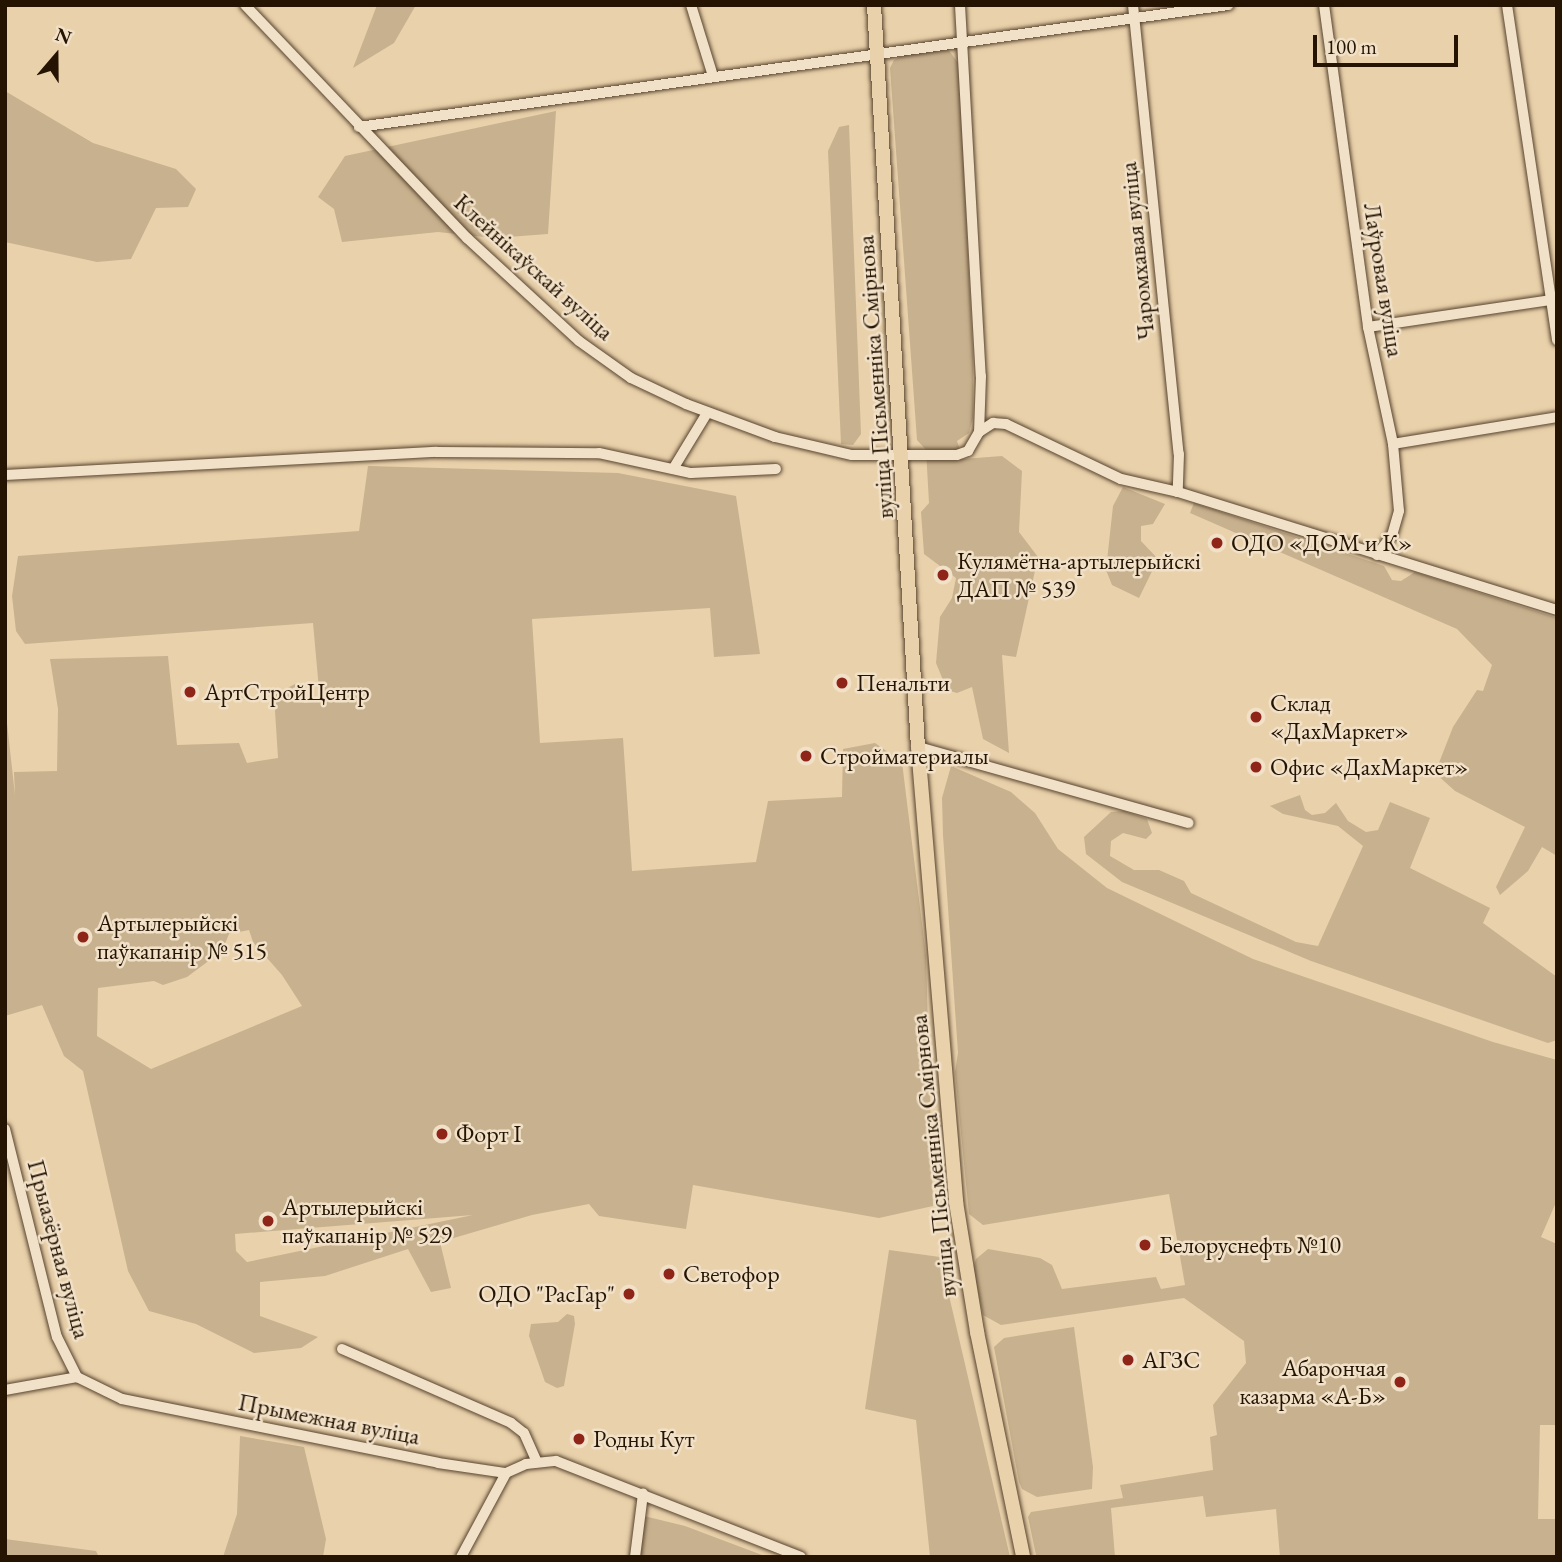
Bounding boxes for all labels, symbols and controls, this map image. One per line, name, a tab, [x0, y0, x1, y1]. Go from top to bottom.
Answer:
north arrow	[21, 21, 91, 91]
text: N	[52, 21, 75, 50]
scale bar	[1317, 21, 1462, 65]
text: 100 m	[1326, 33, 1377, 60]
street label: Чаромхавая вуліца	[1113, 161, 1161, 341]
street label: Клейнікаўскай вуліца	[448, 188, 620, 346]
street label: Лаўровая вуліца	[1358, 201, 1410, 359]
street label: вуліца Пісьменніка Смірнова	[851, 234, 899, 520]
place label: ОДО «ДОМ и К»	[1231, 529, 1412, 557]
marker: ОДО «ДОМ и К»	[1209, 535, 1225, 551]
place label: Кулямётна-артылерыйскі ДАП № 539	[957, 547, 1201, 603]
marker: Кулямётна-артылерыйскі ДАП № 539	[935, 567, 951, 583]
place label: Пенальти	[856, 669, 950, 697]
marker: Пенальти	[834, 675, 850, 691]
place label: АртСтройЦентр	[204, 678, 370, 706]
marker: АртСтройЦентр	[182, 684, 198, 700]
place label: Склад «ДахМаркет»	[1270, 689, 1409, 745]
marker: Склад «ДахМаркет»	[1248, 709, 1264, 725]
place label: Стройматериалы	[820, 742, 989, 770]
marker: Стройматериалы	[798, 748, 814, 764]
place label: Офис «ДахМаркет»	[1270, 753, 1468, 781]
marker: Офис «ДахМаркет»	[1248, 759, 1264, 775]
place label: Артылерыйскі паўкапанір № 515	[97, 909, 267, 965]
marker: Артылерыйскі паўкапанір № 515	[75, 929, 91, 945]
street label: вуліца Пісьменніка Смірнова	[904, 1013, 962, 1299]
place label: Форт I	[456, 1120, 521, 1148]
marker: Форт I	[434, 1126, 450, 1142]
street label: Прыазёрная вуліца	[21, 1156, 97, 1342]
place label: Артылерыйскі паўкапанір № 529	[282, 1193, 452, 1249]
marker: Артылерыйскі паўкапанір № 529	[260, 1213, 276, 1229]
place label: Белоруснефть №10	[1159, 1231, 1341, 1259]
marker: Белоруснефть №10	[1137, 1237, 1153, 1253]
place label: Светофор	[683, 1260, 780, 1288]
marker: Светофор	[661, 1266, 677, 1282]
place label: ОДО "РасГар"	[478, 1280, 615, 1308]
marker: ОДО "РасГар"	[621, 1286, 637, 1302]
place label: АГЗС	[1142, 1346, 1200, 1374]
marker: АГЗС	[1120, 1352, 1136, 1368]
place label: Абарончая казарма «А-Б»	[1239, 1354, 1386, 1410]
marker: Абарончая казарма «А-Б»	[1392, 1374, 1408, 1390]
street label: Прымежная вуліца	[236, 1387, 422, 1451]
place label: Родны Кут	[593, 1425, 694, 1453]
marker: Родны Кут	[571, 1431, 587, 1447]

